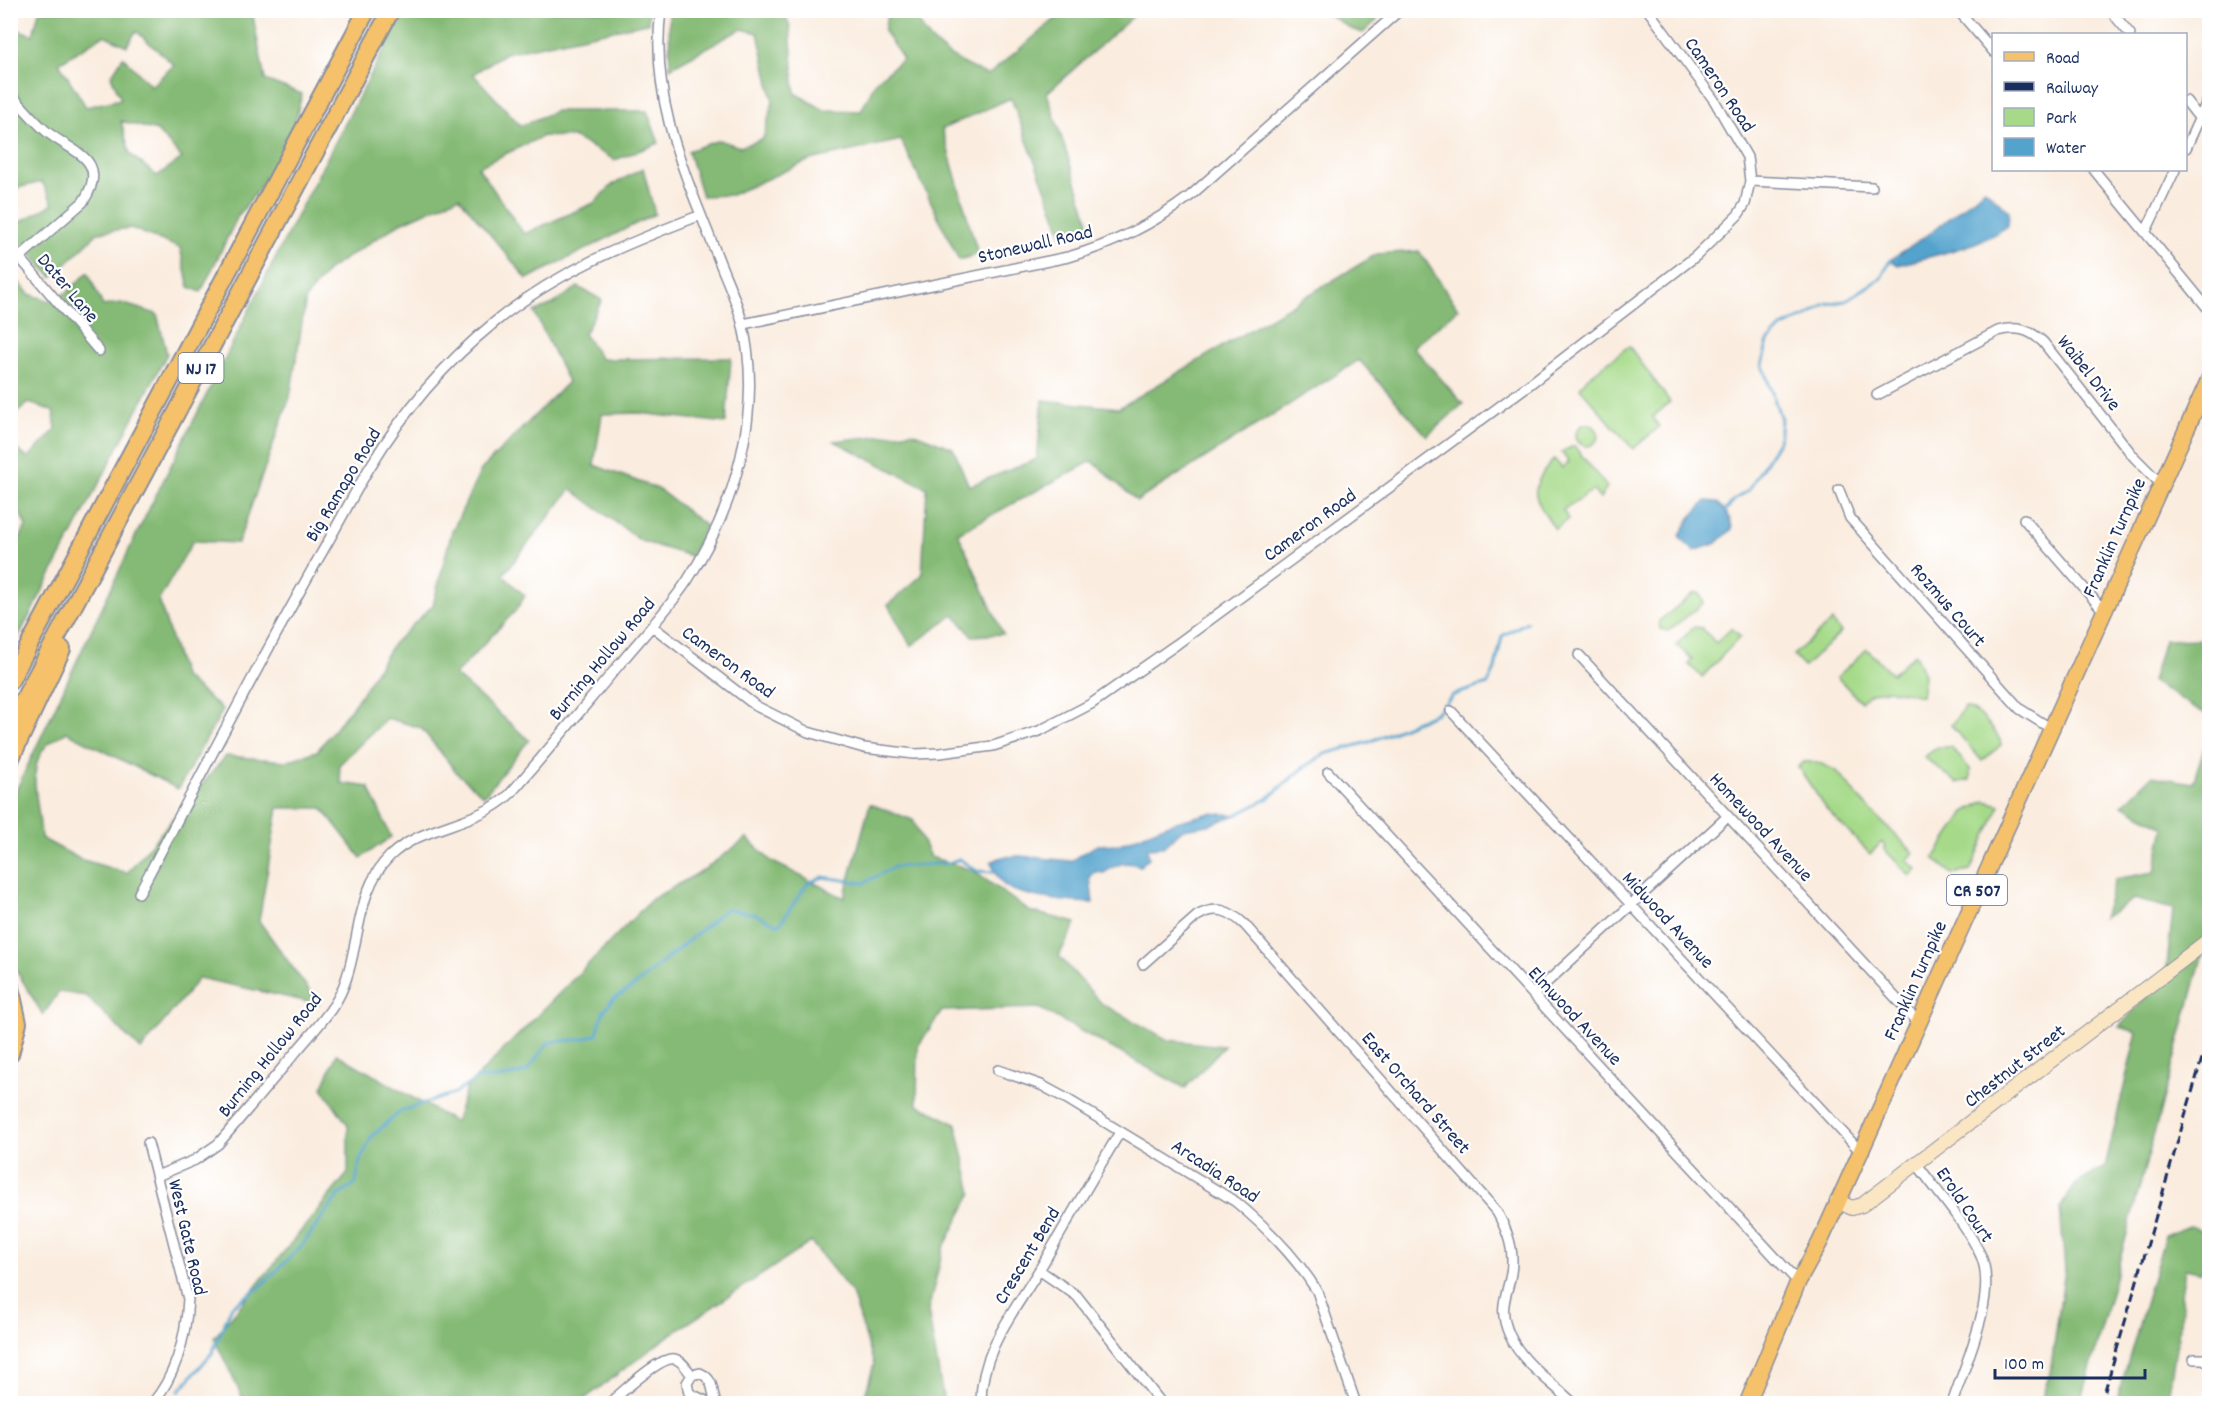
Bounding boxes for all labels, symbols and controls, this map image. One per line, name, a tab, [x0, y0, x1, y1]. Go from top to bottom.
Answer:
street label: Cameron Road	[1676, 33, 1761, 139]
legend	[1992, 33, 2187, 171]
text: Road	[2046, 47, 2080, 72]
text: Railway	[2046, 77, 2099, 102]
text: Park	[2046, 107, 2077, 132]
text: Water	[2046, 137, 2086, 162]
street label: Stonewall Road	[976, 219, 1096, 273]
street label: Dater Lane	[29, 248, 104, 330]
street label: Waibel Drive	[2049, 330, 2126, 418]
road number: NJ 17	[178, 353, 224, 383]
street label: Big Ramapo Road	[299, 423, 390, 548]
street label: Franklin Turnpike	[2077, 474, 2155, 603]
street label: Cameron Road	[1258, 483, 1363, 570]
street label: Rozmus Court	[1902, 558, 1991, 654]
street label: Burning Hollow Road	[543, 592, 663, 728]
street label: Cameron Road	[675, 620, 780, 707]
street label: Homewood Avenue	[1701, 767, 1818, 889]
street label: Midwood Avenue	[1614, 866, 1720, 976]
road number: CR 507	[1947, 875, 2007, 905]
street label: Franklin Turnpike	[1878, 917, 1956, 1046]
street label: Elmwood Avenue	[1520, 961, 1627, 1073]
street label: Burning Hollow Road	[212, 987, 330, 1124]
street label: Chestnut Street	[1959, 1019, 2073, 1116]
street label: East Orchard Street	[1354, 1027, 1476, 1161]
street label: Arcadia Road	[1165, 1133, 1264, 1212]
street label: Erold Court	[1928, 1162, 1999, 1249]
street label: West Gate Road	[159, 1177, 213, 1298]
street label: Crescent Bend	[988, 1202, 1069, 1311]
scale bar	[1995, 1342, 2145, 1380]
text: 100 m	[2004, 1353, 2044, 1378]

